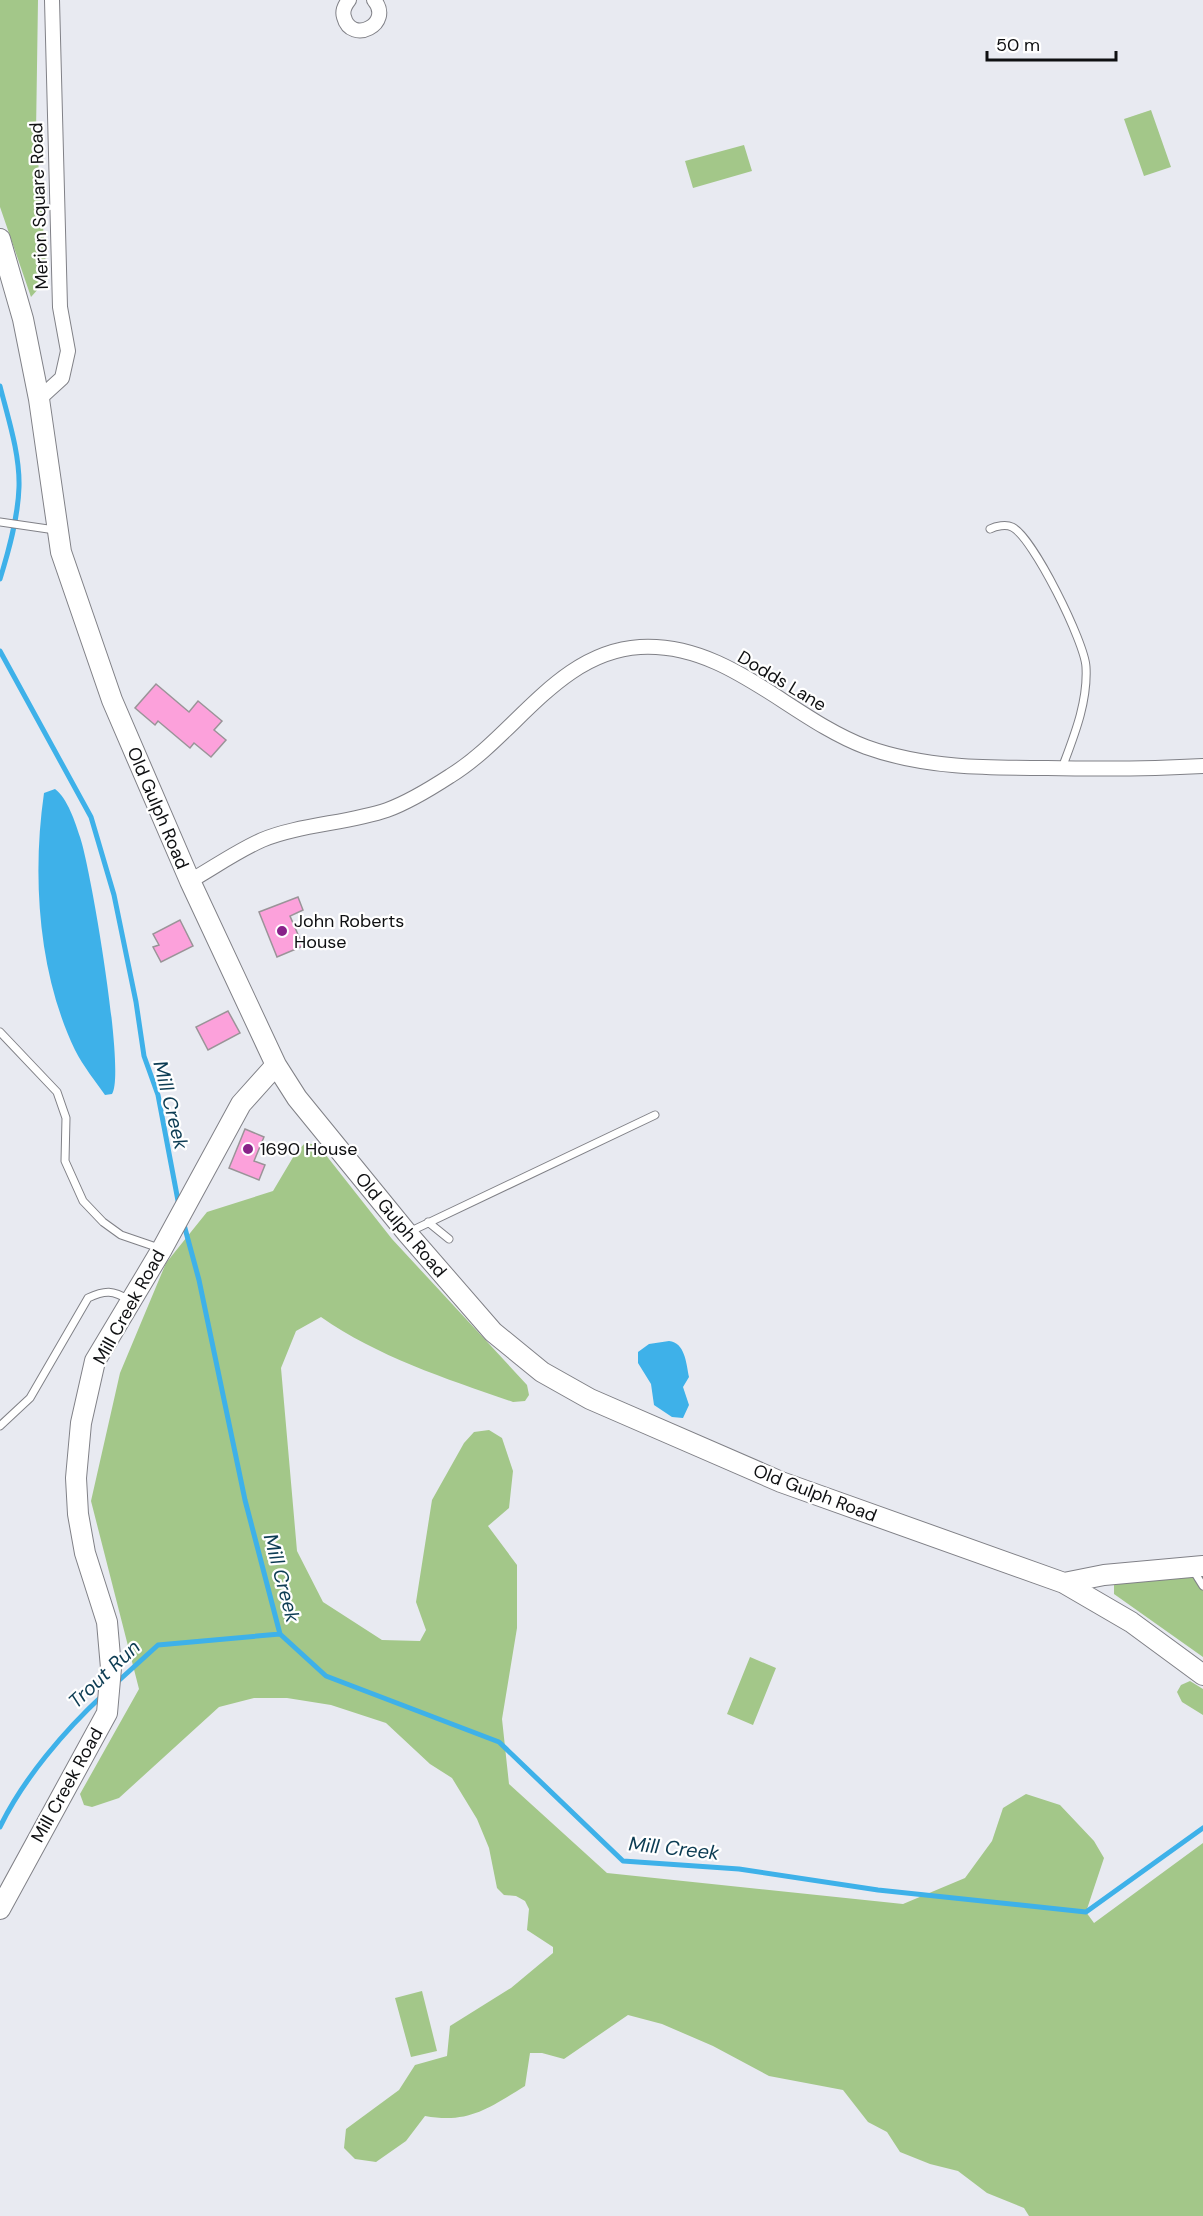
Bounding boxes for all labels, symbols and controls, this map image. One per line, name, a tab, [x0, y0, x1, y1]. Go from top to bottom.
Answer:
scale bar	[987, 24, 1116, 62]
text: 50 m	[996, 33, 1040, 57]
street label: Merion Square Road	[24, 122, 54, 290]
street label: Dodds Lane	[733, 645, 831, 717]
street label: Old Gulph Road	[121, 743, 195, 873]
place label: John Roberts House	[294, 909, 404, 954]
marker: John Roberts House	[275, 924, 289, 938]
water label: Mill Creek	[147, 1058, 195, 1153]
place label: 1690 House	[260, 1137, 357, 1161]
marker: 1690 House	[241, 1142, 255, 1156]
street label: Old Gulph Road	[350, 1167, 452, 1283]
street label: Mill Creek Road	[88, 1245, 170, 1369]
street label: Old Gulph Road	[750, 1458, 880, 1528]
water label: Mill Creek	[258, 1531, 307, 1626]
water label: Trout Run	[63, 1634, 145, 1714]
street label: Mill Creek Road	[26, 1723, 108, 1847]
water label: Mill Creek	[627, 1830, 721, 1866]

